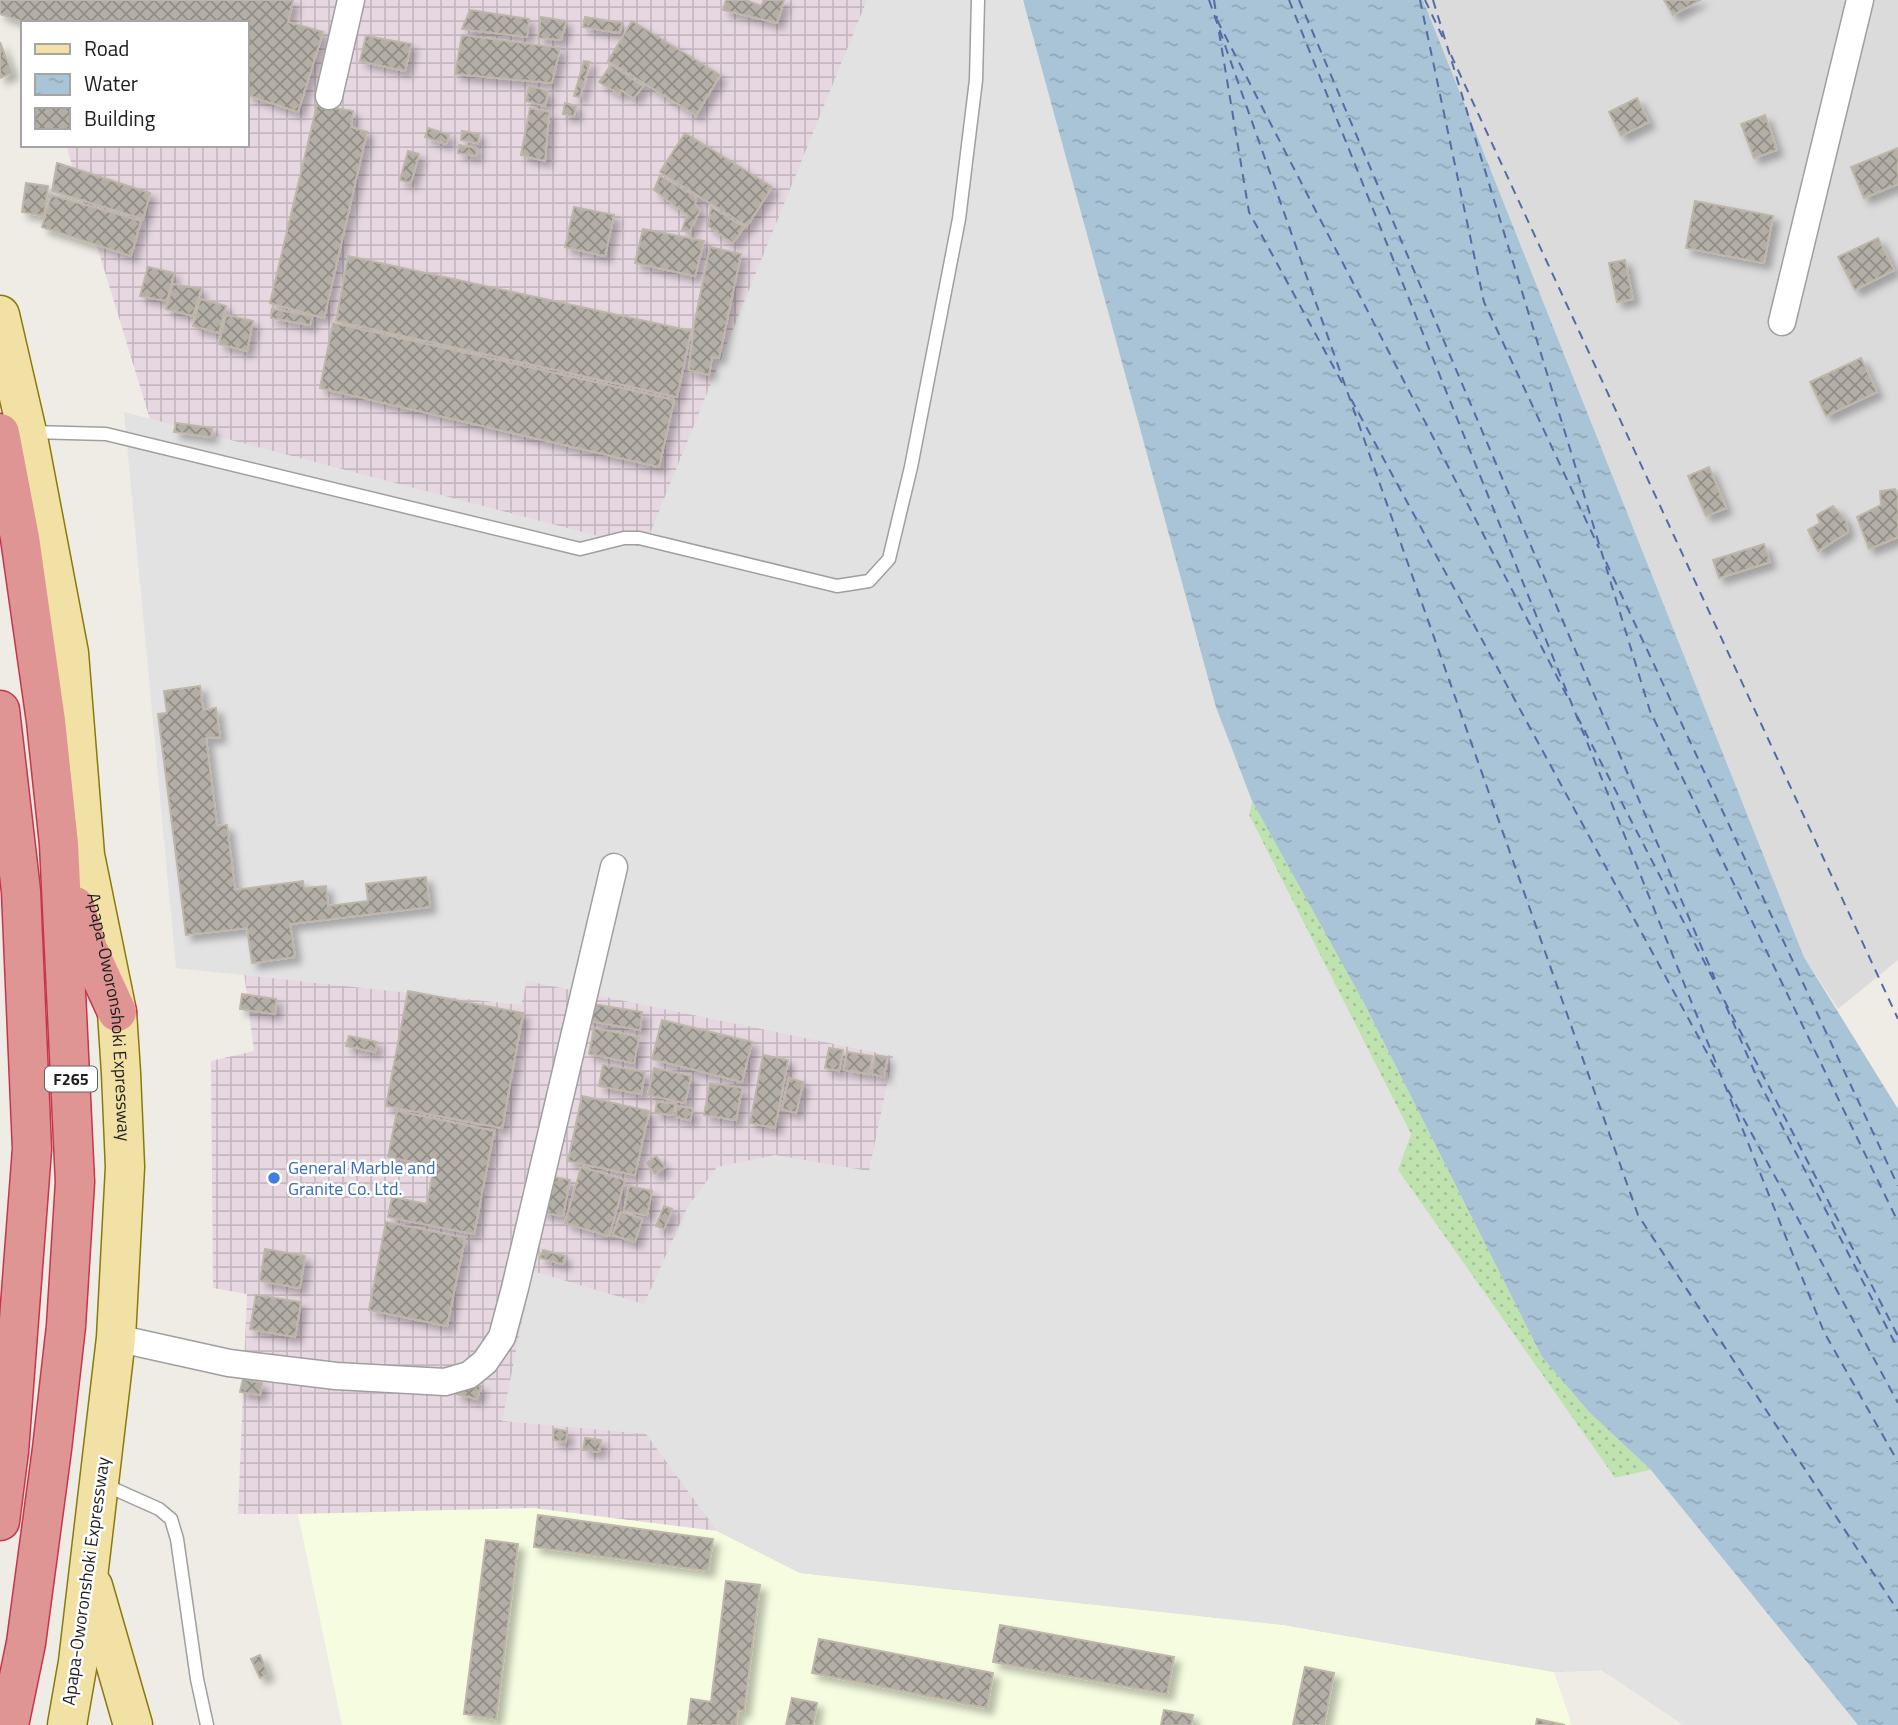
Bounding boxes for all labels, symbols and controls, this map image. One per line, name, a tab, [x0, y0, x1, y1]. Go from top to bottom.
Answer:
legend	[21, 21, 248, 147]
text: Road	[84, 32, 129, 64]
text: Water	[84, 67, 138, 99]
text: Building	[84, 102, 156, 134]
street label: Apapa-Oworonshoki Expressway	[80, 890, 138, 1142]
road number: F265	[45, 1066, 97, 1092]
place label: General Marble and Granite Co. Ltd.	[288, 1154, 436, 1202]
marker: General Marble and Granite Co. Ltd.	[266, 1170, 282, 1186]
street label: Apapa-Oworonshoki Expressway	[55, 1455, 116, 1707]

